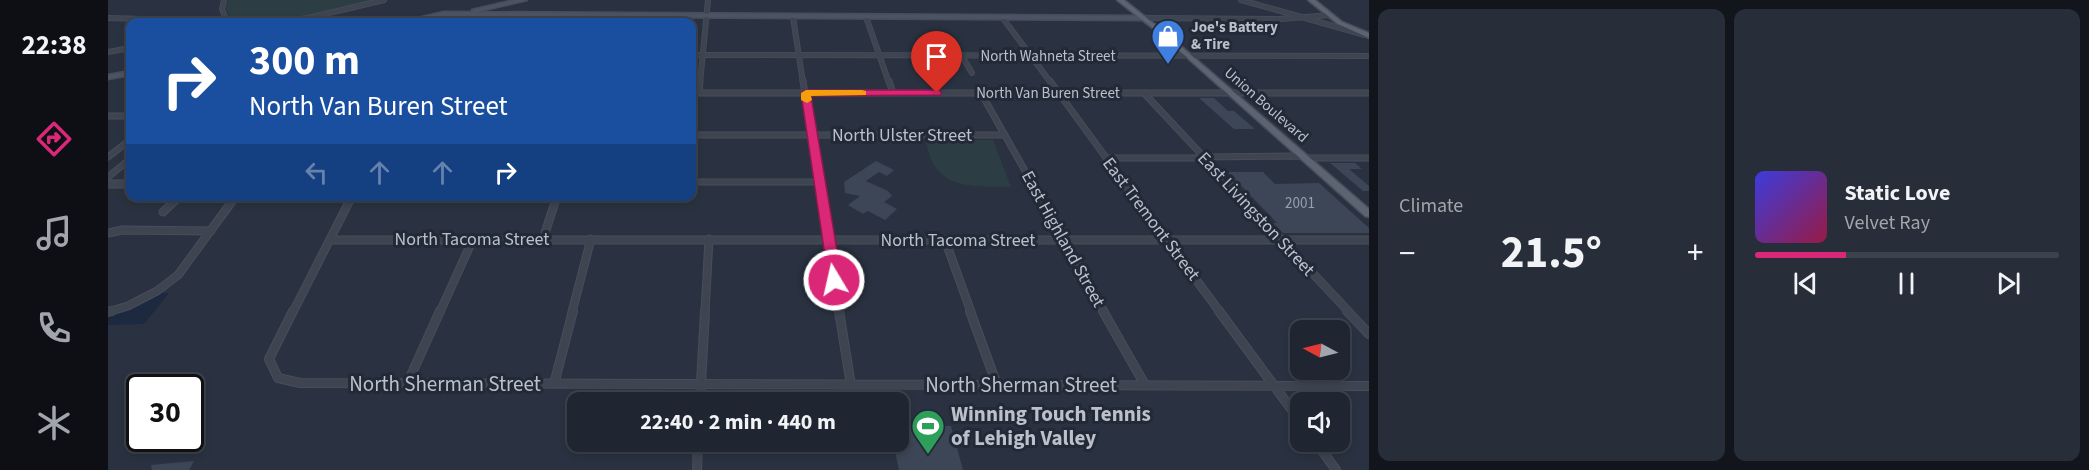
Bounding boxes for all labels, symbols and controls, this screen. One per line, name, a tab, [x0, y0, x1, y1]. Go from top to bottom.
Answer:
place label: Joe's Battery & Tire	[1191, 17, 1278, 55]
shop icon: Joe's Battery & Tire	[1150, 18, 1186, 65]
text: 22:38	[21, 26, 87, 65]
text: 300 m	[249, 31, 360, 91]
pin	[911, 31, 962, 93]
icon: arrive	[920, 40, 953, 73]
icon: right	[150, 42, 228, 120]
street label: North Wahneta Street	[981, 46, 1115, 67]
street label: Union Boulevard	[1219, 63, 1313, 147]
street label: North Van Buren Street	[976, 83, 1120, 104]
text: North Van Buren Street	[249, 87, 508, 126]
icon: directions	[33, 118, 75, 160]
street label: North Ulster Street	[832, 123, 972, 148]
street label: East Livingston Street	[1192, 146, 1320, 282]
street label: East Tremont Street	[1096, 152, 1206, 286]
icon: left	[300, 156, 333, 189]
icon: ahead	[363, 156, 396, 189]
icon: ahead	[426, 156, 459, 189]
icon: right	[489, 156, 522, 189]
street label: East Highland Street	[1015, 166, 1111, 312]
text: Static Love	[1845, 177, 1950, 209]
text: Climate	[1399, 192, 1463, 220]
house number: 2001	[1285, 193, 1315, 214]
text: Velvet Ray	[1845, 209, 1930, 237]
icon: music	[33, 212, 75, 254]
text: 21.5°	[1501, 221, 1602, 285]
street label: North Tacoma Street	[395, 227, 549, 252]
street label: North Tacoma Street	[881, 228, 1035, 253]
text: −	[1399, 230, 1415, 277]
text: +	[1687, 230, 1704, 277]
position arrow	[802, 248, 866, 312]
icon: previous	[1789, 267, 1822, 300]
icon: pause	[1890, 267, 1923, 300]
icon: next	[1992, 267, 2025, 300]
icon: phone	[33, 307, 75, 349]
north arrow	[1290, 320, 1350, 380]
map controls	[1290, 320, 1350, 452]
street label: North Sherman Street	[349, 369, 541, 399]
street label: North Sherman Street	[925, 370, 1117, 400]
speed limit sign: 30	[126, 374, 204, 452]
button: sound	[1290, 392, 1350, 452]
place label: Winning Touch Tennis of Lehigh Valley	[951, 399, 1151, 453]
icon: climate	[33, 402, 75, 444]
text: 22:40 · 2 min · 440 m	[640, 406, 836, 438]
sports icon: Winning Touch Tennis of Lehigh Valley	[910, 408, 946, 455]

